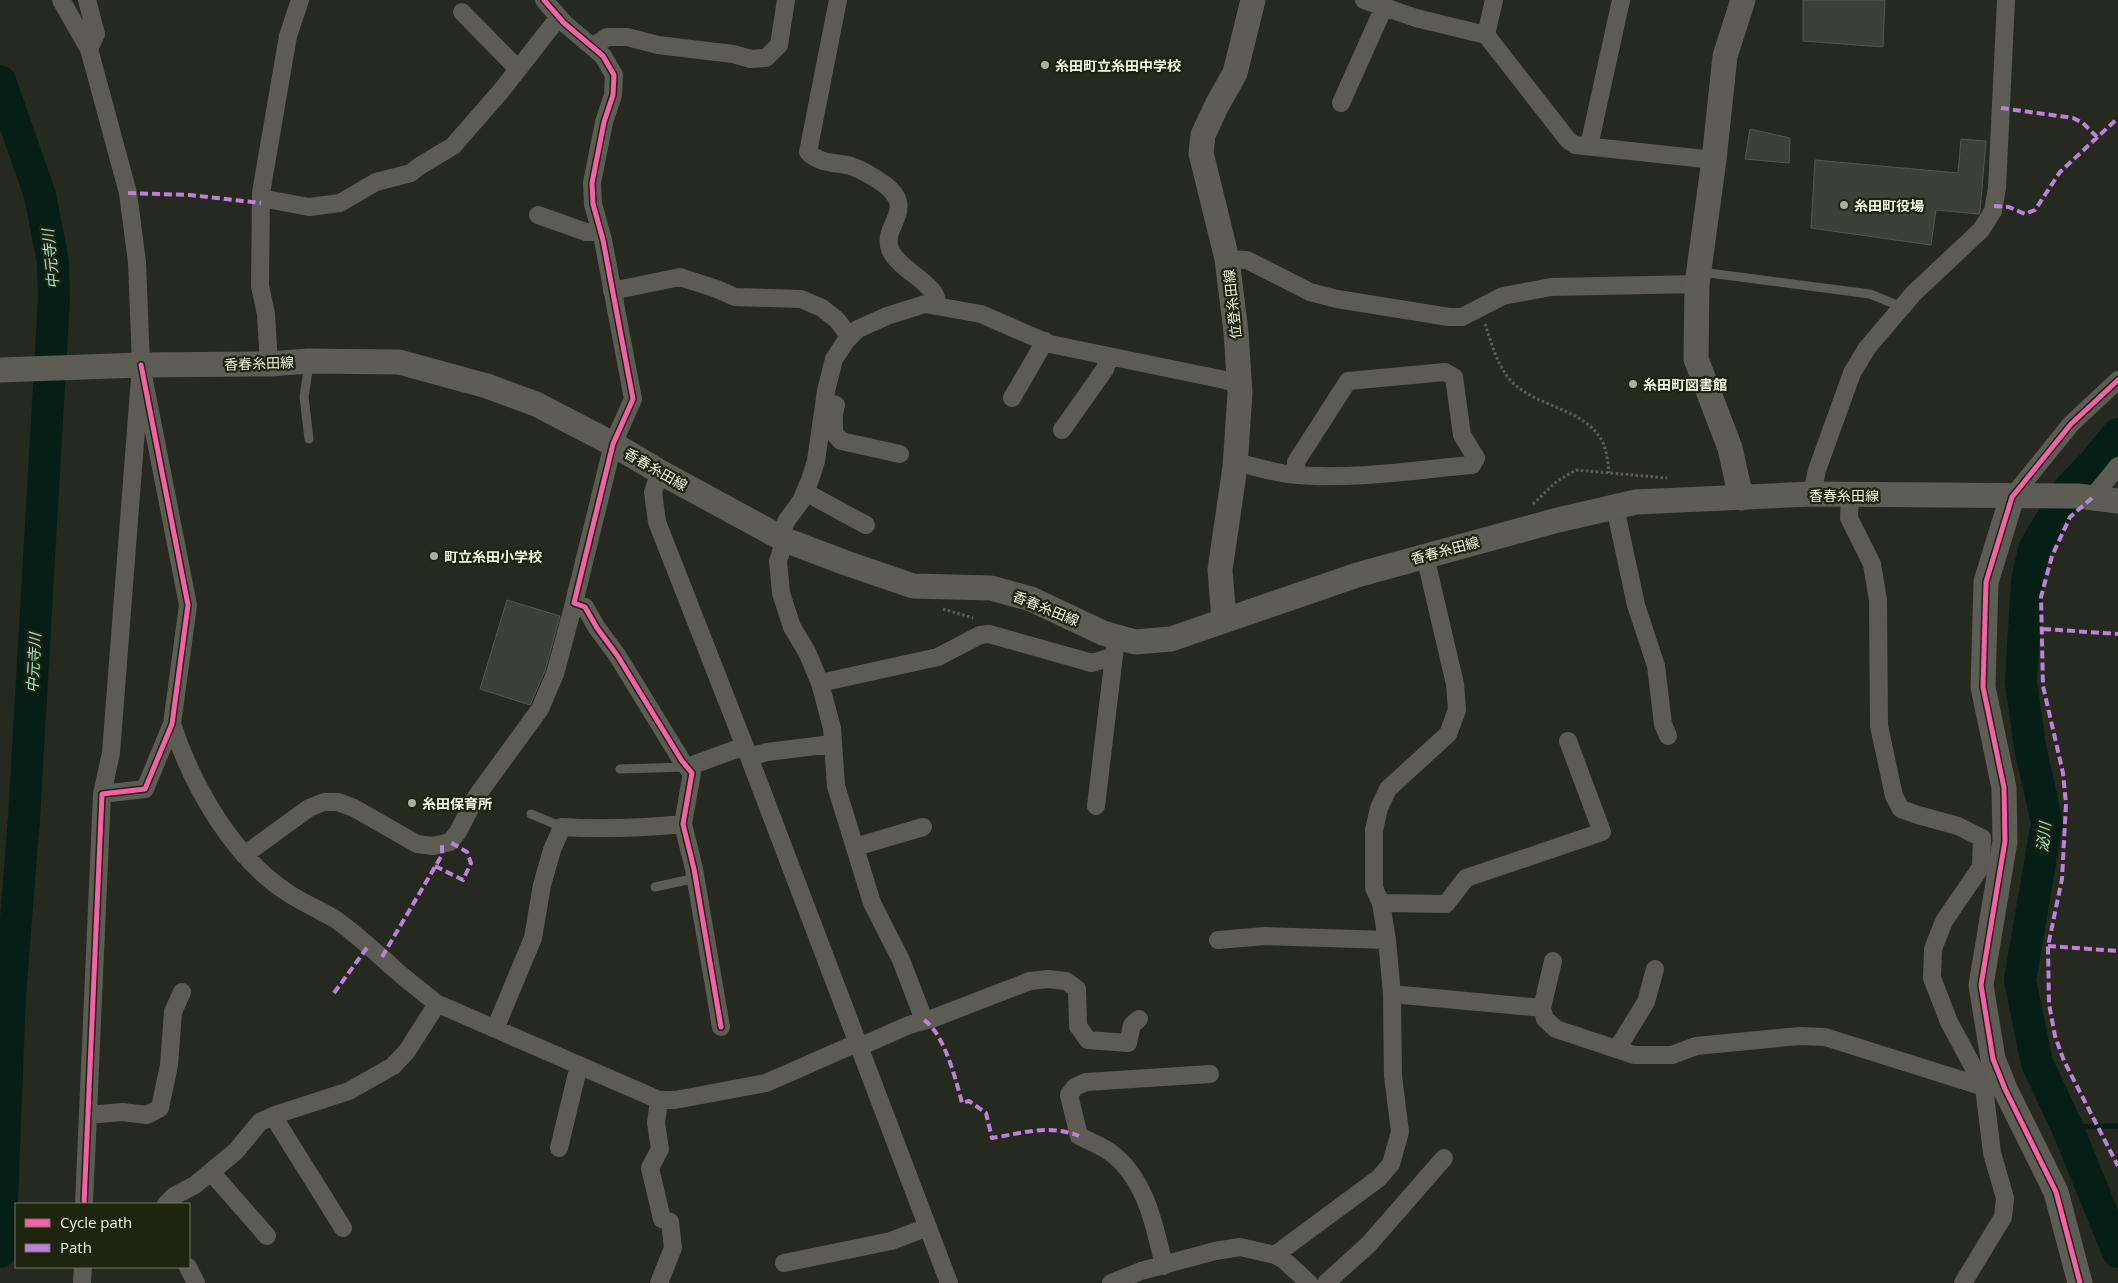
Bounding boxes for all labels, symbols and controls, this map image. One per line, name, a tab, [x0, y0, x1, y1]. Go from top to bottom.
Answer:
place label: 糸田町立糸田中学校	[1055, 56, 1181, 75]
marker: 糸田町立糸田中学校	[1039, 59, 1051, 71]
place label: 糸田町役場	[1854, 196, 1924, 215]
marker: 糸田町役場	[1838, 199, 1850, 211]
water label: 中元寺川	[37, 226, 63, 290]
street label: 位登糸田線	[1219, 268, 1245, 340]
street label: 香春糸田線	[224, 352, 294, 374]
place label: 糸田町図書館	[1643, 375, 1727, 394]
marker: 糸田町図書館	[1627, 378, 1639, 390]
street label: 香春糸田線	[621, 443, 691, 495]
street label: 香春糸田線	[1809, 486, 1879, 505]
street label: 香春糸田線	[1409, 532, 1481, 568]
place label: 町立糸田小学校	[444, 547, 542, 566]
marker: 町立糸田小学校	[428, 550, 440, 562]
street label: 香春糸田線	[1010, 586, 1082, 630]
water label: 中元寺川	[21, 631, 45, 693]
place label: 糸田保育所	[422, 794, 492, 813]
marker: 糸田保育所	[406, 797, 418, 809]
water label: 泌川	[2031, 819, 2055, 853]
legend	[15, 1203, 190, 1268]
text: Cycle path	[60, 1212, 132, 1232]
text: Path	[60, 1237, 92, 1257]

